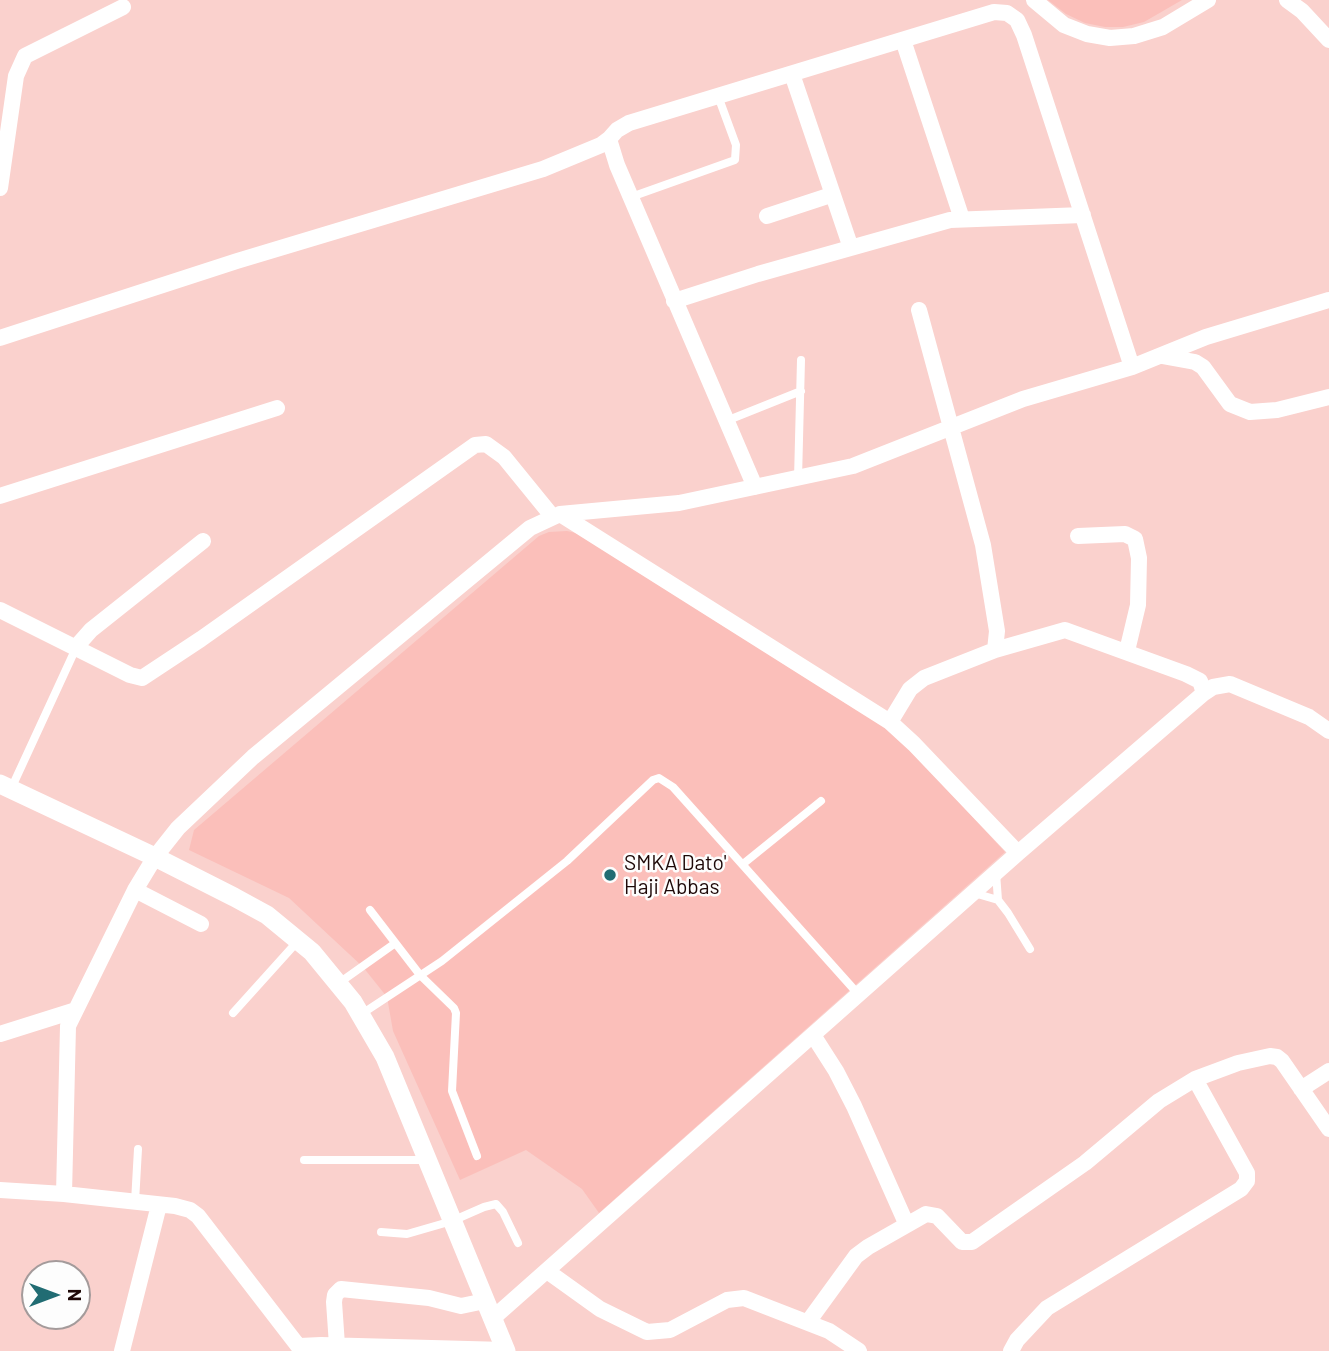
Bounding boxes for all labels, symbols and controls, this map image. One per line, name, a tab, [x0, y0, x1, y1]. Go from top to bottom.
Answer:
place label: SMKA Dato' Haji Abbas	[624, 850, 726, 900]
marker: SMKA Dato' Haji Abbas	[602, 867, 618, 883]
north arrow	[21, 1260, 91, 1330]
text: N	[64, 1289, 87, 1301]

